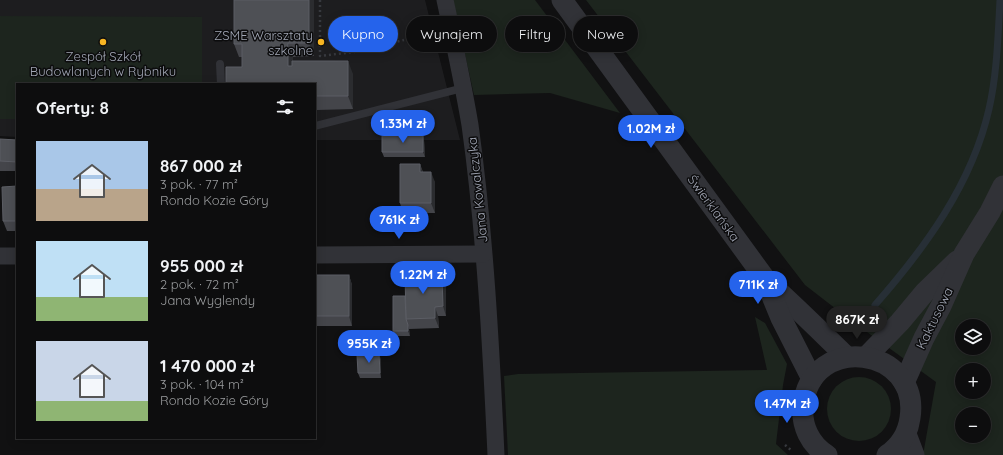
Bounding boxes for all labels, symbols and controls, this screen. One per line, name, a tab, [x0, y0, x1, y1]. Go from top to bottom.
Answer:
chip: Kupno	[328, 16, 398, 52]
chip: Wynajem	[406, 16, 497, 52]
chip: Filtry	[505, 16, 565, 52]
chip: Nowe	[573, 16, 638, 52]
place label: ZSME Warsztaty szkolne	[214, 27, 313, 58]
marker: Zespół Szkół Budowlanych w Rybniku	[98, 37, 108, 47]
marker: ZSME Warsztaty szkolne	[316, 37, 326, 47]
place label: Zespół Szkół Budowlanych w Rybniku	[30, 48, 176, 79]
icon: filters	[274, 96, 296, 118]
text: Oferty: 8	[36, 97, 109, 118]
pin: 1.33M zł	[362, 110, 444, 144]
text: 1.33M zł	[380, 115, 426, 131]
pin: 1.02M zł	[610, 115, 692, 149]
text: 1.02M zł	[627, 120, 675, 136]
street label: Jana Kowalczyka	[463, 136, 491, 244]
text: 867 000 zł	[160, 155, 242, 176]
icon: home	[68, 157, 116, 205]
street label: Świerklańska	[684, 172, 744, 244]
text: 3 pok. · 77 m²	[160, 176, 238, 192]
text: Rondo Kozie Góry	[160, 192, 269, 208]
pin: 761K zł	[362, 206, 436, 240]
text: 761K zł	[379, 211, 419, 227]
text: 955 000 zł	[160, 255, 243, 276]
icon: home	[68, 257, 116, 305]
pin: 1.22M zł	[382, 261, 464, 295]
text: 1.22M zł	[399, 266, 447, 282]
pin: 711K zł	[721, 271, 795, 305]
text: 2 pok. · 72 m²	[160, 276, 239, 292]
text: 711K zł	[738, 276, 778, 292]
street label: Kaktusowa	[912, 284, 956, 352]
text: Jana Wyglendy	[160, 292, 255, 308]
pin: 867K zł	[820, 306, 894, 340]
text: 867K zł	[835, 311, 879, 327]
map controls	[955, 319, 991, 443]
button: layers	[955, 319, 991, 355]
pin: 955K zł	[332, 330, 406, 364]
text: 955K zł	[347, 335, 391, 351]
text: 1 470 000 zł	[160, 355, 254, 376]
icon: home	[68, 357, 116, 405]
button: +	[955, 363, 991, 399]
text: 3 pok. · 104 m²	[160, 376, 244, 392]
pin: 1.47M zł	[746, 390, 828, 424]
text: Rondo Kozie Góry	[160, 392, 269, 408]
text: 1.47M zł	[764, 395, 810, 411]
button: −	[955, 407, 991, 443]

